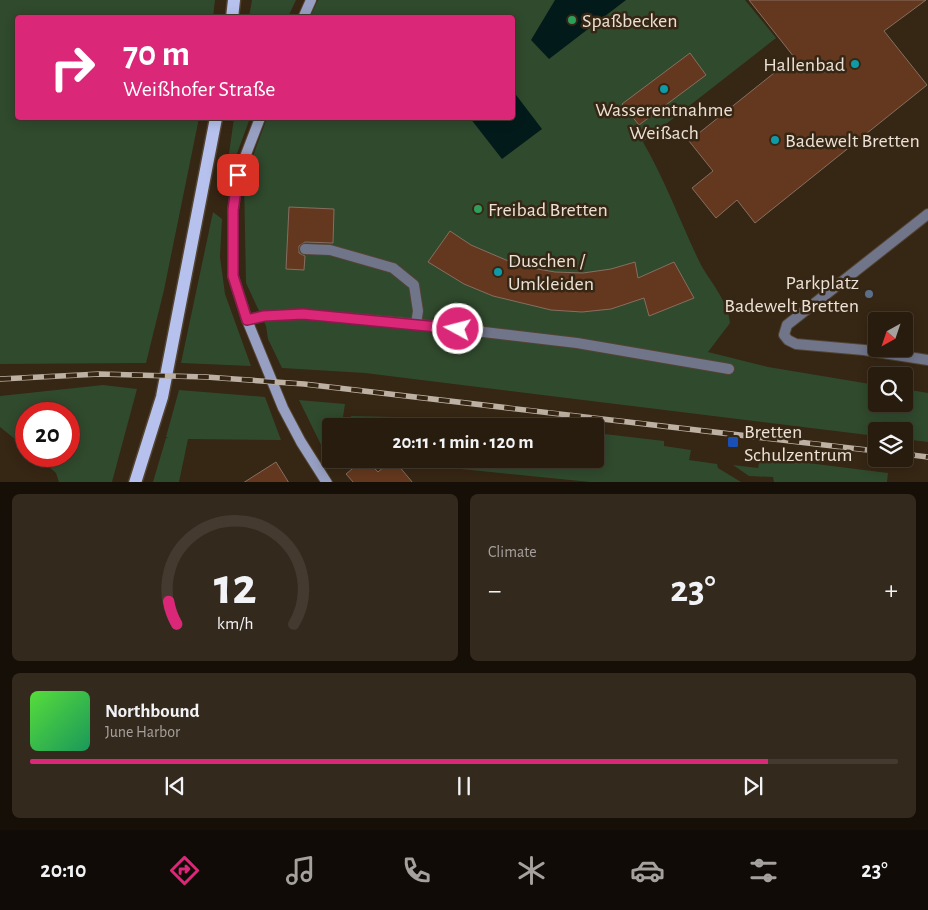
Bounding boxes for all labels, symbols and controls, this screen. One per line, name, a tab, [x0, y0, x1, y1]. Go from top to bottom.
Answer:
place label: Spaßbecken	[582, 11, 677, 31]
marker: Spaßbecken	[566, 14, 578, 26]
icon: right	[40, 35, 105, 100]
text: 70 m	[123, 37, 190, 72]
place label: Hallenbad	[763, 55, 845, 75]
marker: Hallenbad	[849, 58, 861, 70]
text: Weißhofer Straße	[123, 78, 275, 100]
marker: Wasserentnahme Weißach	[658, 83, 670, 95]
place label: Wasserentnahme Weißach	[595, 100, 733, 143]
place label: Badewelt Bretten	[785, 131, 920, 151]
marker: Badewelt Bretten	[769, 134, 781, 146]
pin	[217, 154, 259, 196]
icon: arrive	[224, 161, 252, 189]
place label: Freibad Bretten	[488, 200, 608, 220]
marker: Freibad Bretten	[472, 203, 484, 215]
place label: Duschen / Umkleiden	[508, 251, 594, 294]
marker: Duschen / Umkleiden	[492, 266, 504, 278]
place label: Parkplatz Badewelt Bretten	[724, 273, 859, 316]
marker: Parkplatz Badewelt Bretten	[863, 288, 875, 300]
position arrow	[431, 302, 483, 354]
north arrow	[868, 312, 912, 358]
map controls	[868, 312, 913, 467]
button: search	[868, 367, 913, 412]
speed limit sign: 20	[15, 402, 80, 467]
place label: Bretten Schulzentrum	[744, 422, 853, 465]
button: layers	[868, 422, 913, 467]
text: 20:11 · 1 min · 120 m	[393, 433, 534, 452]
marker: Bretten Schulzentrum	[726, 435, 740, 449]
text: Climate	[488, 544, 537, 560]
text: 12	[213, 561, 257, 613]
text: 23°	[670, 571, 716, 609]
text: −	[488, 577, 501, 605]
text: +	[885, 577, 898, 605]
text: km/h	[217, 615, 253, 633]
text: Northbound	[105, 702, 200, 721]
text: June Harbor	[105, 724, 180, 740]
icon: previous	[161, 772, 189, 800]
icon: pause	[450, 772, 478, 800]
icon: next	[739, 772, 767, 800]
icon: directions	[167, 853, 202, 888]
icon: music	[283, 853, 318, 888]
icon: phone	[399, 853, 434, 888]
icon: climate	[514, 853, 549, 888]
icon: car	[630, 853, 665, 888]
icon: filters	[746, 853, 781, 888]
text: 20:10	[40, 859, 87, 881]
text: 23°	[861, 859, 888, 881]

